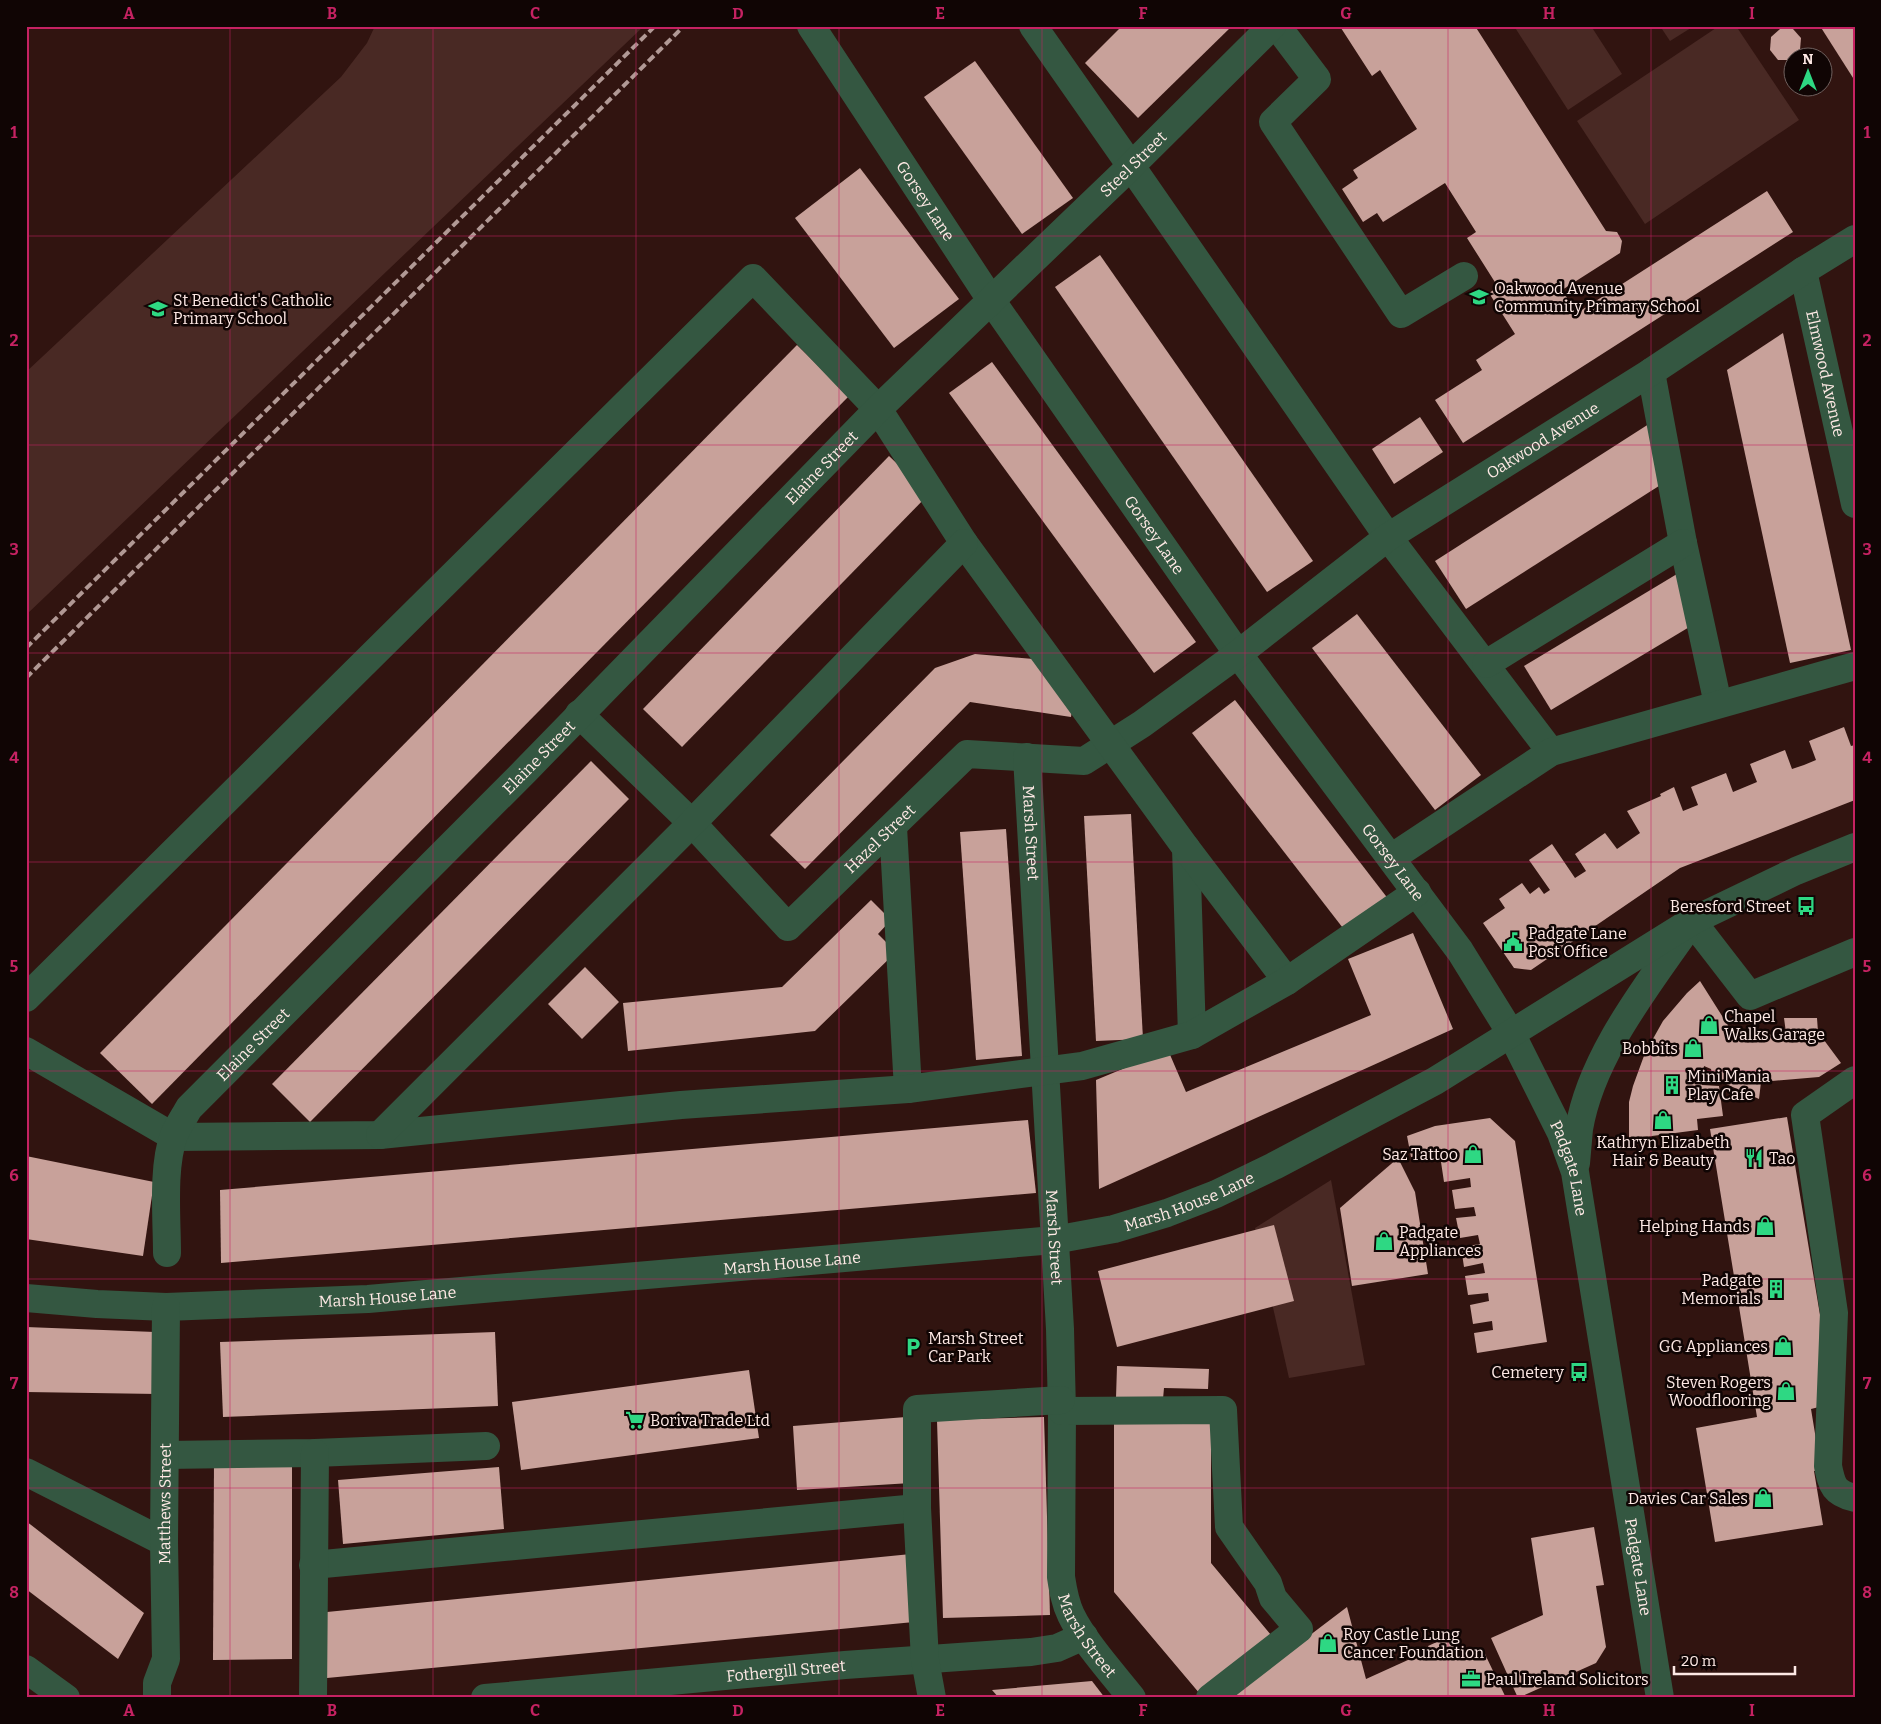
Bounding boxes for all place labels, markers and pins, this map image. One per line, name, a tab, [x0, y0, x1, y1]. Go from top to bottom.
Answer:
place label: Oakwood Avenue Community Primary School	[1494, 279, 1700, 316]
school or university icon: Oakwood Avenue Community Primary School	[1468, 286, 1490, 308]
place label: St Benedict's Catholic Primary School	[173, 291, 332, 328]
school or university icon: St Benedict's Catholic Primary School	[147, 298, 169, 320]
bus stop icon: Beresford Street	[1795, 895, 1817, 917]
place label: Beresford Street	[1670, 897, 1791, 916]
place label: Padgate Lane Post Office	[1528, 924, 1627, 961]
public building icon: Padgate Lane Post Office	[1502, 931, 1524, 953]
place label: Chapel Walks Garage	[1724, 1007, 1825, 1044]
shop icon: Chapel Walks Garage	[1698, 1014, 1720, 1036]
shop icon: Bobbits	[1682, 1037, 1704, 1059]
place label: Bobbits	[1622, 1039, 1678, 1058]
place label: Mini Mania Play Cafe	[1687, 1067, 1771, 1104]
building icon: Mini Mania Play Cafe	[1661, 1074, 1683, 1096]
shop icon: Kathryn Elizabeth Hair & Beauty	[1652, 1109, 1674, 1131]
place label: Kathryn Elizabeth Hair & Beauty	[1596, 1133, 1730, 1170]
shop icon: Saz Tattoo	[1462, 1143, 1484, 1165]
place label: Saz Tattoo	[1382, 1145, 1458, 1164]
restaurant icon: Tao	[1743, 1147, 1765, 1169]
place label: Tao	[1769, 1149, 1795, 1168]
shop icon: Helping Hands	[1754, 1215, 1776, 1237]
place label: Helping Hands	[1639, 1217, 1750, 1236]
place label: Padgate Appliances	[1399, 1223, 1481, 1260]
shop icon: Padgate Appliances	[1373, 1230, 1395, 1252]
place label: Padgate Memorials	[1681, 1271, 1761, 1308]
building icon: Padgate Memorials	[1765, 1278, 1787, 1300]
place label: Marsh Street Car Park	[928, 1329, 1024, 1366]
shop icon: GG Appliances	[1772, 1335, 1794, 1357]
parking icon: Marsh Street Car Park	[902, 1336, 924, 1358]
place label: GG Appliances	[1659, 1337, 1768, 1356]
bus stop icon: Cemetery	[1568, 1361, 1590, 1383]
place label: Cemetery	[1491, 1363, 1565, 1382]
place label: Steven Rogers Woodflooring	[1666, 1373, 1771, 1410]
shop icon: Steven Rogers Woodflooring	[1775, 1380, 1797, 1402]
supermarket icon: Boriva Trade Ltd	[624, 1409, 646, 1431]
place label: Boriva Trade Ltd	[650, 1411, 770, 1430]
shop icon: Davies Car Sales	[1752, 1487, 1774, 1509]
place label: Davies Car Sales	[1628, 1489, 1748, 1508]
place label: Roy Castle Lung Cancer Foundation	[1343, 1625, 1484, 1662]
shop icon: Roy Castle Lung Cancer Foundation	[1317, 1632, 1339, 1654]
office icon: Paul Ireland Solicitors	[1460, 1668, 1482, 1690]
place label: Paul Ireland Solicitors	[1486, 1670, 1649, 1689]

